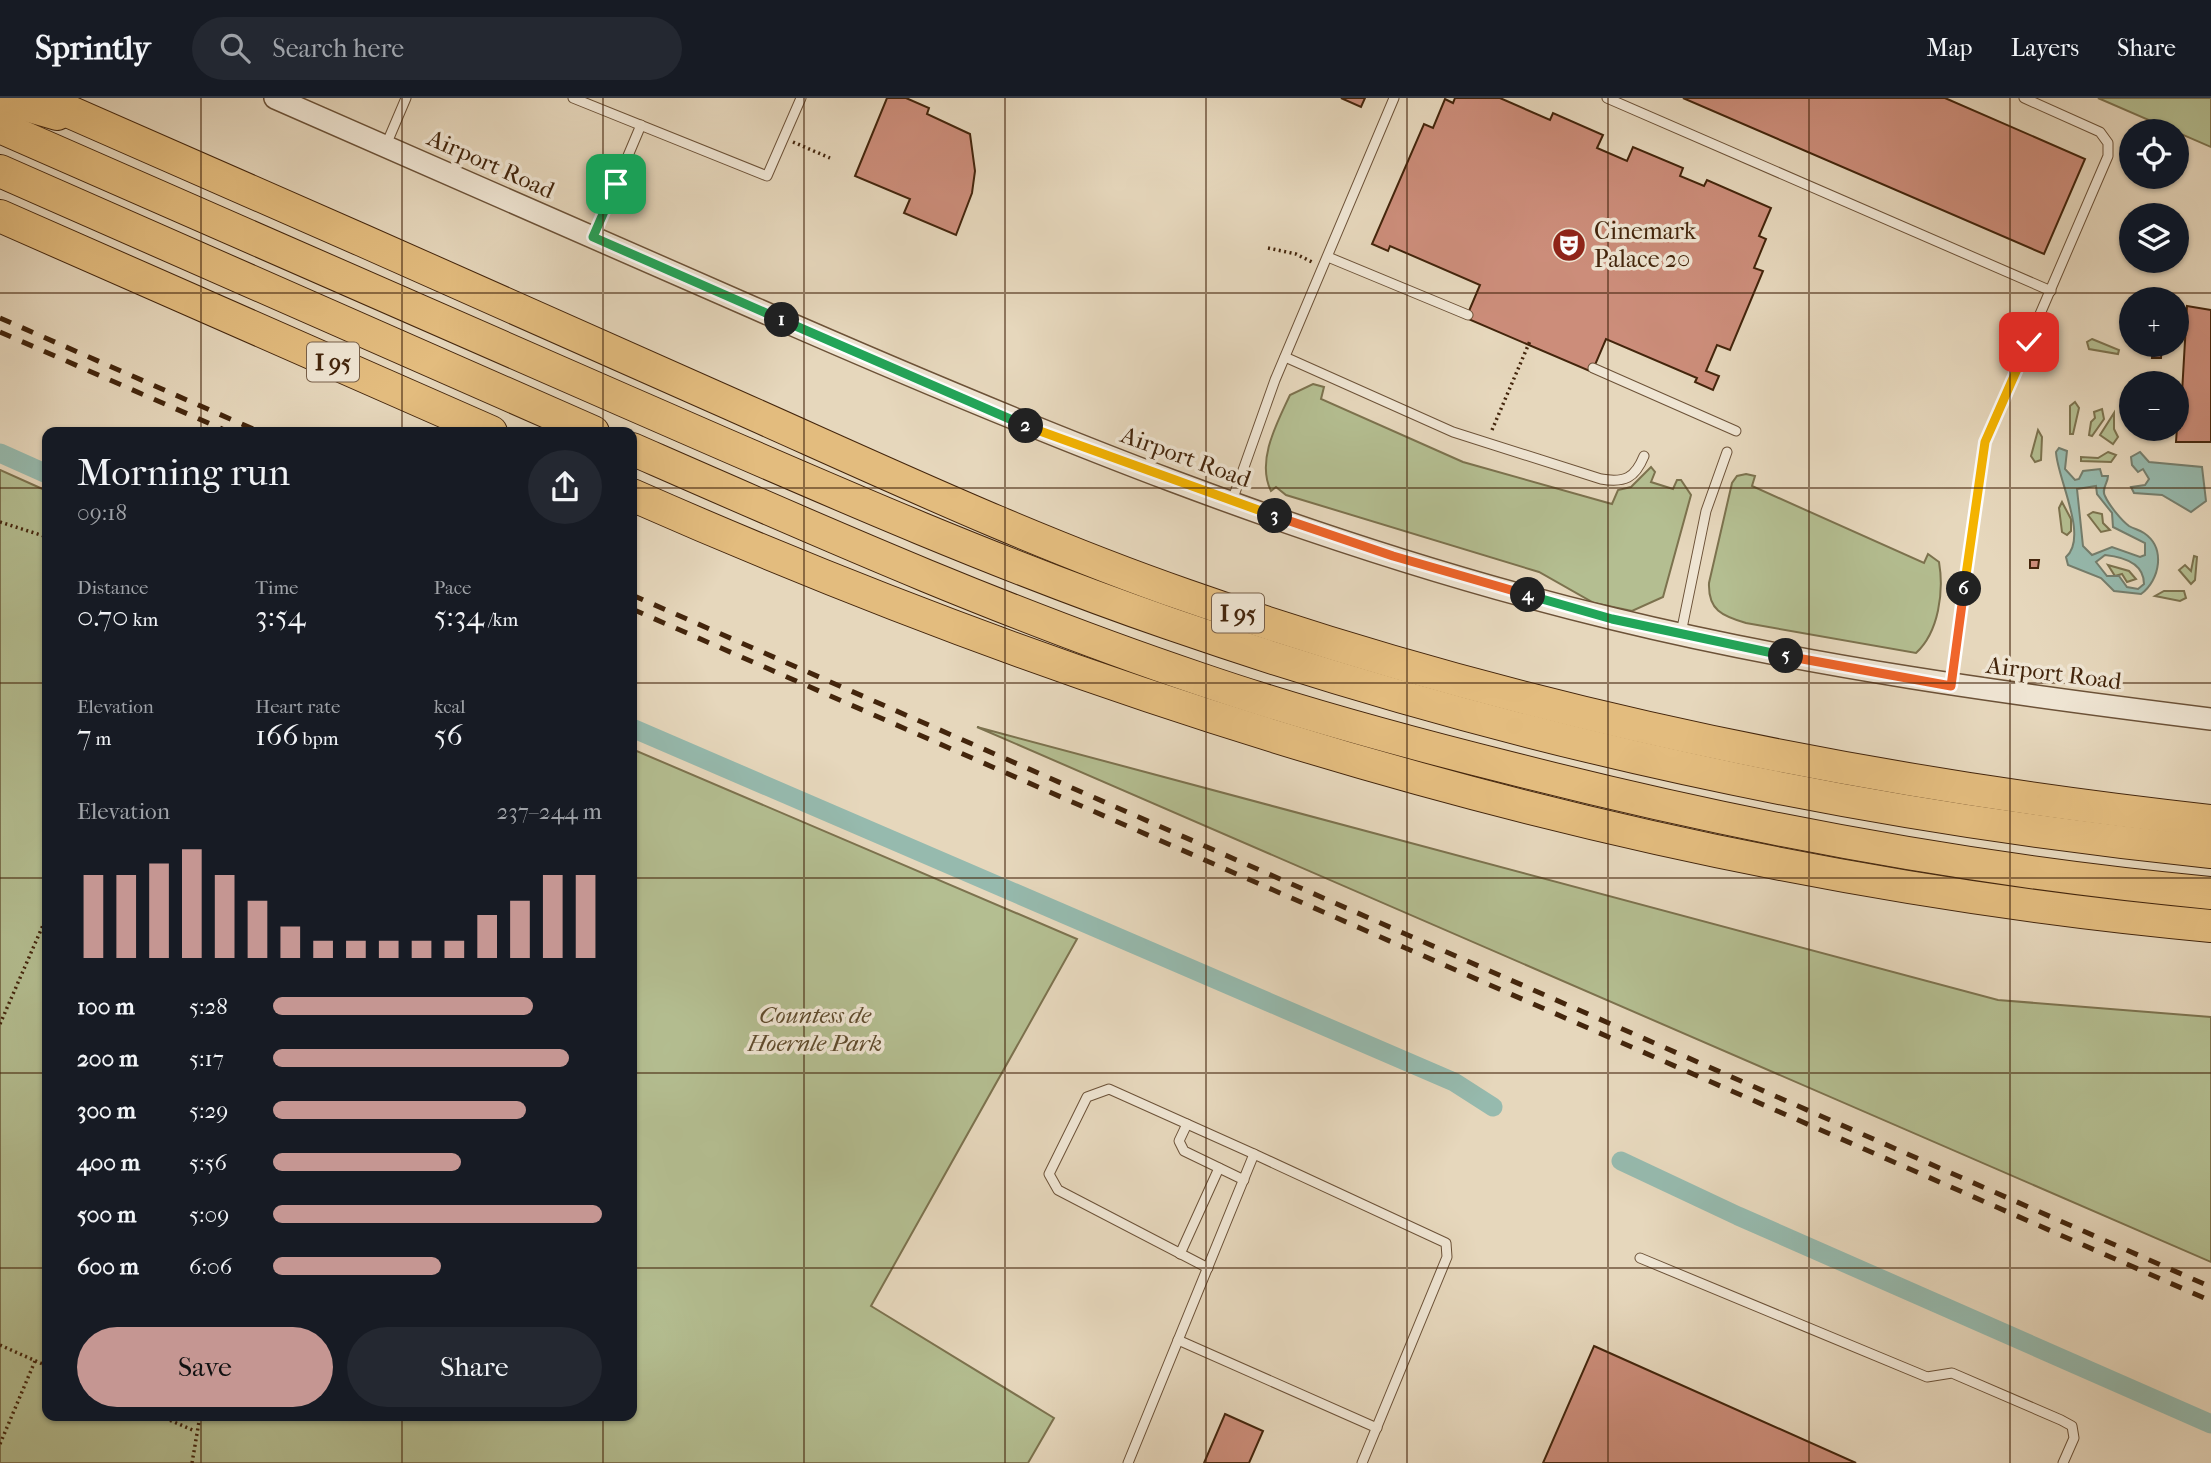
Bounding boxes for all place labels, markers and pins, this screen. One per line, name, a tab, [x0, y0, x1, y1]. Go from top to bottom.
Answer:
pin	[586, 154, 646, 214]
place label: Cinemark Palace 20	[1594, 217, 1697, 273]
theatre icon: Cinemark Palace 20	[1550, 226, 1588, 264]
pin: 1	[764, 302, 800, 338]
pin	[1999, 312, 2059, 372]
pin: 2	[1009, 408, 1044, 444]
pin: 3	[1258, 498, 1292, 534]
pin: 6	[1946, 572, 1982, 606]
pin: 4	[1510, 578, 1546, 612]
pin: 5	[1768, 638, 1803, 674]

